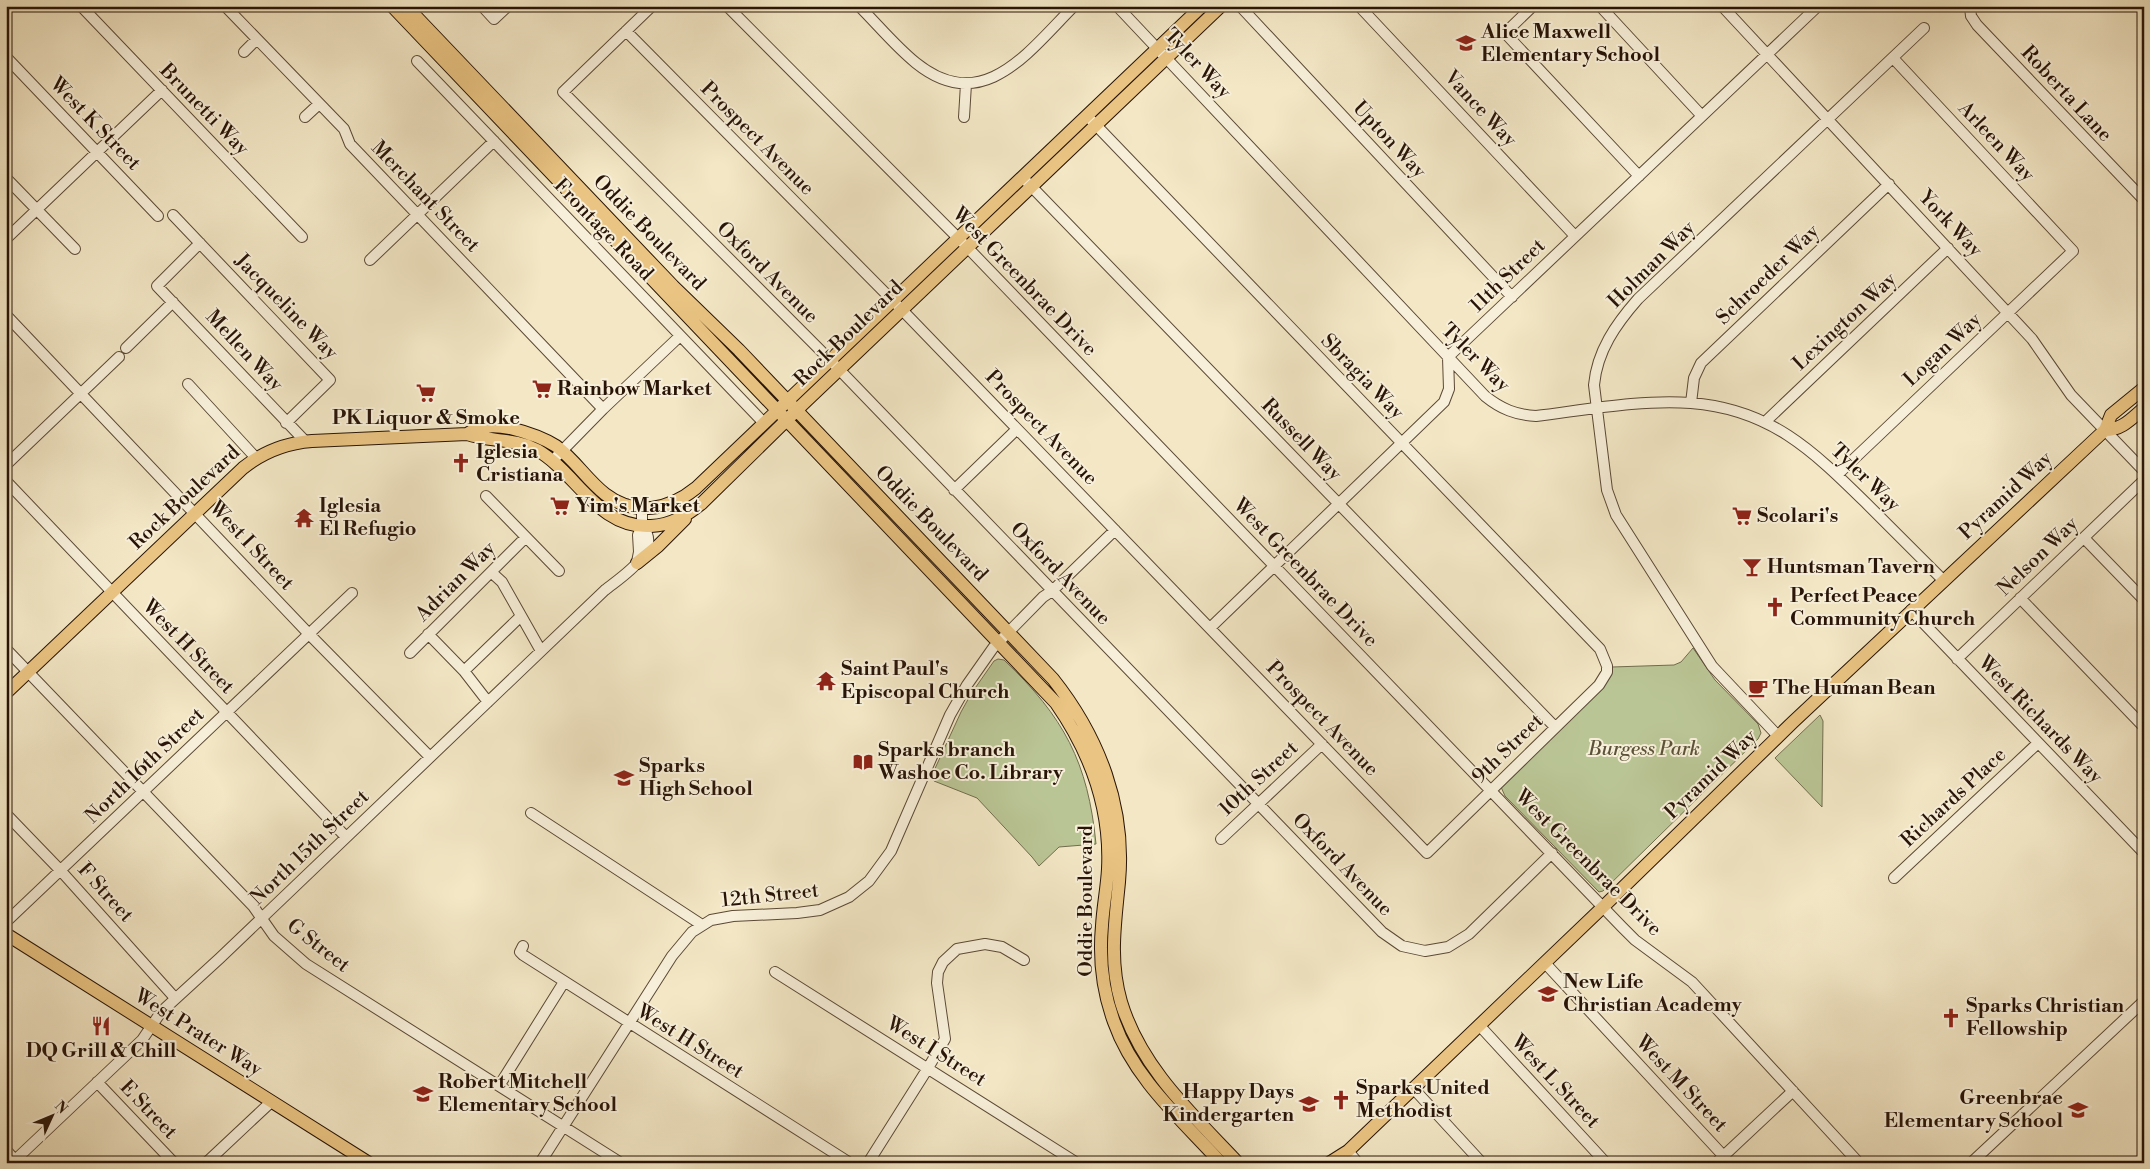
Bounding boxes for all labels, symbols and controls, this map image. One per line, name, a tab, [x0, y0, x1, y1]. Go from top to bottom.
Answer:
place label: Alice Maxwell Elementary School	[1480, 20, 1660, 68]
street label: Tyler Way	[1158, 24, 1236, 105]
school or university icon: Alice Maxwell Elementary School	[1455, 32, 1477, 54]
street label: Roberta Lane	[2015, 41, 2117, 147]
street label: Brunetti Way	[153, 58, 254, 161]
street label: Vance Way	[1438, 65, 1522, 153]
street label: West K Street	[44, 71, 146, 176]
street label: Prospect Avenue	[695, 77, 819, 201]
street label: Upton Way	[1347, 96, 1431, 184]
street label: Arleen Way	[1952, 96, 2040, 188]
street label: Merchant Street	[365, 136, 485, 258]
street label: Oddie Boulevard	[587, 170, 711, 297]
street label: Frontage Road	[548, 174, 659, 287]
street label: York Way	[1912, 185, 1987, 263]
street label: West Greenbrae Drive	[946, 202, 1102, 362]
street label: Holman Way	[1603, 216, 1701, 314]
street label: Oxford Avenue	[711, 217, 823, 329]
street label: Schroeder Way	[1711, 219, 1825, 330]
street label: 11th Street	[1465, 234, 1551, 318]
street label: Jacqueline Way	[228, 248, 343, 365]
street label: Lexington Way	[1788, 267, 1902, 376]
street label: Rock Boulevard	[789, 275, 909, 392]
street label: Mellen Way	[200, 305, 288, 397]
street label: Logan Way	[1899, 307, 1987, 392]
street label: Tyler Way	[1435, 318, 1515, 398]
street label: Sbragia Way	[1315, 329, 1409, 425]
street label: Prospect Avenue	[980, 365, 1102, 491]
place label: Rainbow Market	[557, 377, 713, 402]
supermarket icon: Rainbow Market	[531, 378, 553, 400]
supermarket icon: PK Liquor & Smoke	[415, 382, 437, 404]
street label: Russell Way	[1255, 393, 1347, 487]
place label: PK Liquor & Smoke	[332, 406, 520, 431]
street label: Tyler Way	[1825, 439, 1905, 518]
street label: Rock Boulevard	[125, 440, 246, 556]
place label: Iglesia Cristiana	[476, 440, 563, 488]
street label: Pyramid Way	[1954, 446, 2058, 546]
church icon: Iglesia Cristiana	[450, 452, 472, 474]
street label: Oddie Boulevard	[869, 461, 993, 588]
street label: West Greenbrae Drive	[1227, 493, 1383, 653]
place label: Iglesia El Refugio	[319, 494, 417, 542]
place label: Yim's Market	[575, 494, 700, 519]
street label: West I Street	[203, 495, 299, 596]
supermarket icon: Yim's Market	[549, 495, 571, 517]
place label: Scolari's	[1757, 504, 1838, 529]
supermarket icon: Scolari's	[1731, 505, 1753, 527]
temple icon: Iglesia El Refugio	[293, 507, 315, 529]
street label: Nelson Way	[1992, 512, 2084, 602]
street label: Oxford Avenue	[1005, 517, 1115, 631]
street label: Adrian Way	[410, 537, 501, 628]
place label: Huntsman Tavern	[1767, 555, 1936, 580]
bar icon: Huntsman Tavern	[1741, 556, 1763, 578]
place label: Perfect Peace Community Church	[1790, 584, 1976, 632]
street label: West H Street	[136, 594, 239, 699]
church icon: Perfect Peace Community Church	[1764, 596, 1786, 618]
street label: West Richards Way	[1972, 650, 2108, 790]
street label: Prospect Avenue	[1261, 656, 1383, 782]
place label: Saint Paul's Episcopal Church	[841, 657, 1010, 705]
temple icon: Saint Paul's Episcopal Church	[815, 670, 837, 692]
place label: The Human Bean	[1773, 676, 1936, 701]
cafe icon: The Human Bean	[1747, 677, 1769, 699]
street label: North 16th Street	[80, 703, 210, 829]
street label: 9th Street	[1467, 709, 1549, 789]
street label: Pyramid Way	[1660, 725, 1763, 825]
street label: 10th Street	[1214, 736, 1304, 822]
park label: Burgess Park	[1587, 737, 1700, 762]
place label: Sparks branch Washoe Co. Library	[877, 738, 1064, 786]
street label: Richards Place	[1896, 743, 2012, 853]
library icon: Sparks branch Washoe Co. Library	[852, 751, 874, 773]
place label: Sparks High School	[639, 754, 753, 802]
school or university icon: Sparks High School	[613, 767, 635, 789]
street label: West Greenbrae Drive	[1509, 784, 1667, 942]
street label: North 15th Street	[245, 785, 375, 911]
street label: Oxford Avenue	[1287, 808, 1397, 922]
street label: Oddie Boulevard	[1074, 825, 1099, 977]
street label: F Street	[72, 858, 138, 928]
street label: 12th Street	[720, 878, 820, 914]
street label: G Street	[281, 914, 355, 978]
place label: New Life Christian Academy	[1563, 970, 1743, 1018]
street label: West Prater Way	[129, 983, 267, 1082]
school or university icon: New Life Christian Academy	[1537, 983, 1559, 1005]
place label: Sparks Christian Fellowship	[1966, 994, 2125, 1042]
street label: West H Street	[631, 999, 748, 1085]
church icon: Sparks Christian Fellowship	[1940, 1007, 1962, 1029]
street label: West I Street	[881, 1011, 991, 1093]
restaurant icon: DQ Grill & Chill	[90, 1015, 112, 1037]
street label: West L Street	[1505, 1029, 1605, 1134]
street label: West M Street	[1629, 1030, 1732, 1138]
place label: DQ Grill & Chill	[26, 1039, 177, 1064]
place label: Robert Mitchell Elementary School	[438, 1070, 617, 1118]
street label: E Street	[114, 1075, 182, 1145]
place label: Sparks United Methodist	[1356, 1076, 1490, 1124]
place label: Happy Days Kindergarten	[1163, 1080, 1295, 1128]
school or university icon: Robert Mitchell Elementary School	[412, 1083, 434, 1105]
place label: Greenbrae Elementary School	[1884, 1086, 2063, 1134]
church icon: Sparks United Methodist	[1330, 1089, 1352, 1111]
north arrow	[28, 1092, 78, 1142]
school or university icon: Happy Days Kindergarten	[1298, 1093, 1320, 1115]
text: N	[50, 1097, 71, 1118]
school or university icon: Greenbrae Elementary School	[2067, 1099, 2089, 1121]

